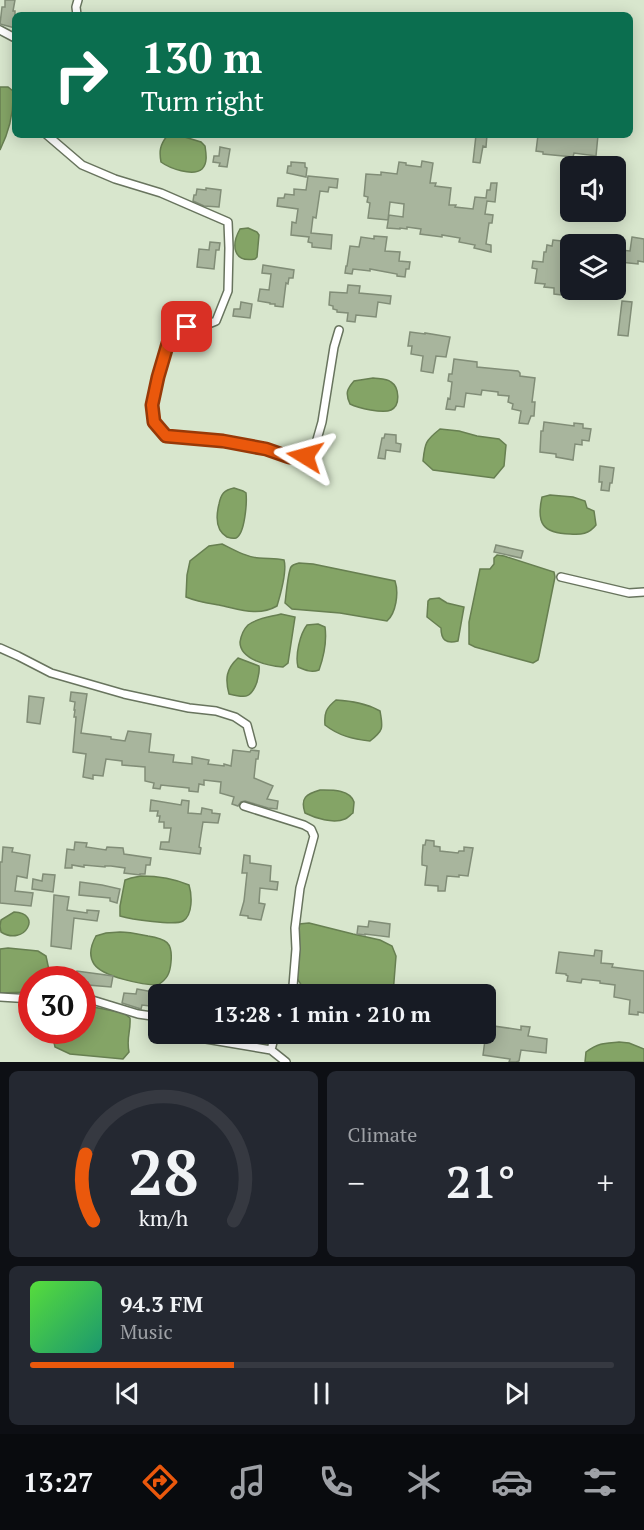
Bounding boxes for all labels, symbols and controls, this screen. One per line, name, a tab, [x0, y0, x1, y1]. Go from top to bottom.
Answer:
text: 130 m	[141, 29, 262, 85]
icon: right	[42, 36, 120, 114]
text: Turn right	[141, 83, 264, 119]
map controls	[560, 156, 626, 300]
button: sound	[560, 156, 626, 222]
button: layers	[560, 234, 626, 300]
pin	[161, 301, 212, 352]
icon: arrive	[170, 310, 203, 343]
position arrow	[273, 424, 337, 488]
speed limit sign: 30	[18, 966, 96, 1044]
text: 13:28 · 1 min · 210 m	[213, 999, 431, 1028]
text: Climate	[348, 1121, 417, 1148]
text: 28	[128, 1130, 199, 1213]
text: 21°	[446, 1151, 515, 1211]
text: −	[348, 1161, 365, 1204]
text: +	[596, 1161, 614, 1204]
text: km/h	[138, 1204, 188, 1232]
text: 94.3 FM	[120, 1289, 203, 1318]
text: Music	[120, 1318, 173, 1345]
icon: previous	[111, 1377, 144, 1410]
icon: pause	[305, 1377, 338, 1410]
icon: next	[500, 1377, 533, 1410]
icon: directions	[139, 1461, 181, 1503]
icon: music	[227, 1461, 269, 1503]
icon: phone	[315, 1461, 357, 1503]
icon: climate	[403, 1461, 445, 1503]
icon: car	[491, 1461, 533, 1503]
icon: filters	[579, 1461, 621, 1503]
text: 13:27	[23, 1464, 93, 1500]

